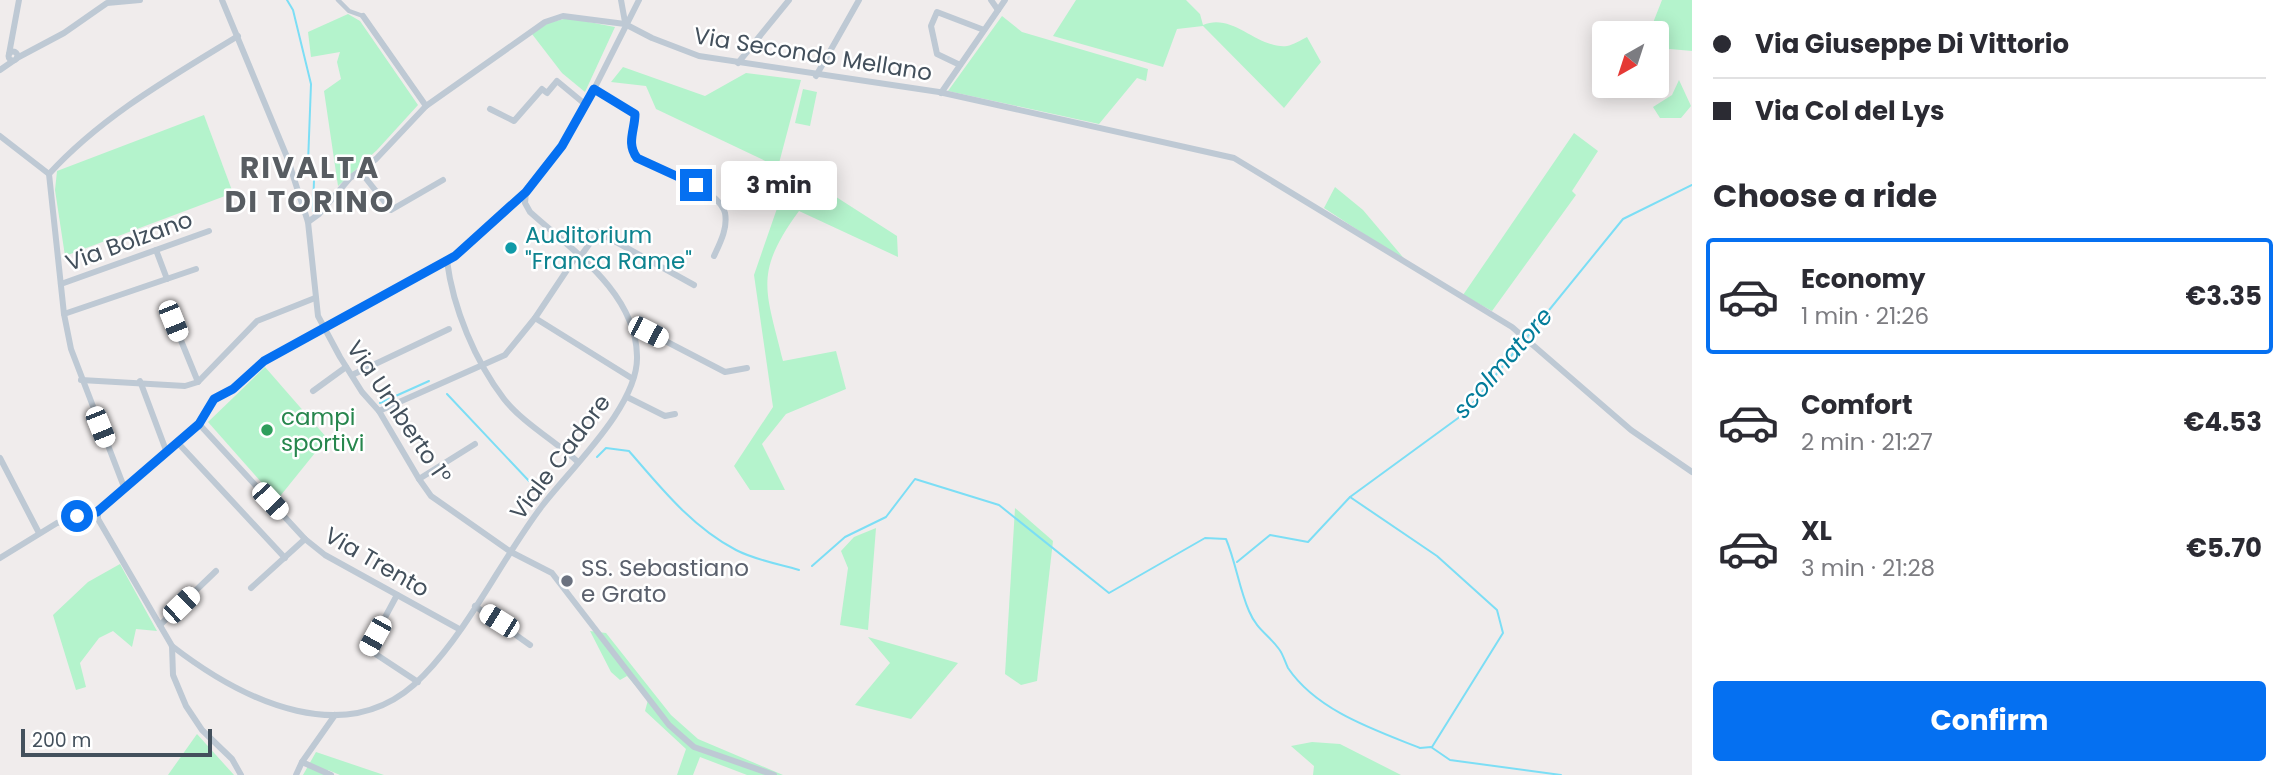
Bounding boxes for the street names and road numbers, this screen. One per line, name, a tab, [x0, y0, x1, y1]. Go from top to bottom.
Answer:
street label: Via Secondo Mellano	[692, 19, 934, 89]
street label: Via Bolzano	[61, 203, 197, 279]
street label: Via Umberto 1°	[339, 334, 459, 490]
street label: Viale Cadore	[502, 388, 618, 526]
street label: Via Trento	[319, 519, 435, 605]

